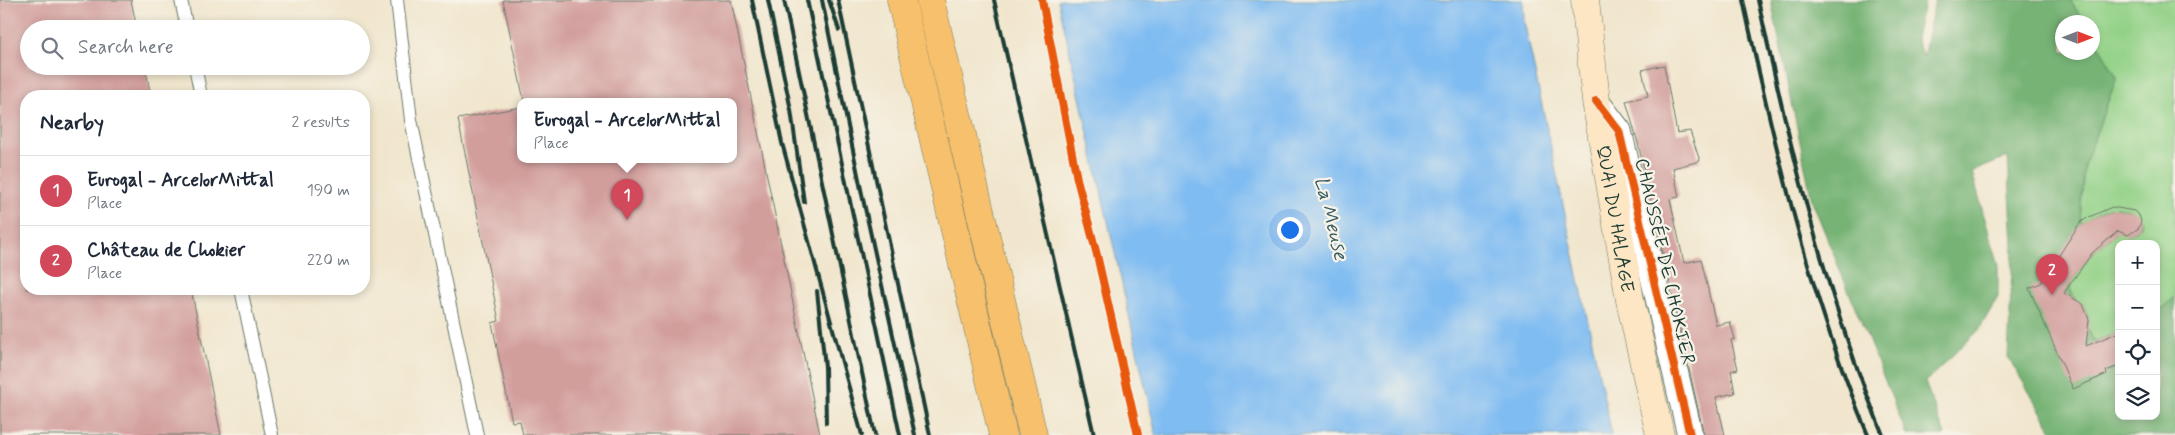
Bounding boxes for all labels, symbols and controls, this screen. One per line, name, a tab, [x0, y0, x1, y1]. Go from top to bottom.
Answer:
north arrow	[2055, 15, 2100, 60]
search box	[20, 20, 370, 75]
icon: search	[38, 34, 66, 62]
text: Search here	[78, 35, 174, 60]
popup	[517, 98, 737, 163]
text: Eurogal - ArcelorMittal	[534, 108, 720, 133]
text: Nearby	[40, 109, 104, 137]
text: 2 results	[292, 112, 350, 133]
text: Place	[534, 133, 569, 154]
street label: QUAI DU HALAGE	[1590, 143, 1639, 294]
street label: CHAUSSÉE DE CHOKIER	[1629, 155, 1701, 367]
text: Eurogal - ArcelorMittal	[87, 168, 274, 193]
water label: La Meuse	[1307, 174, 1354, 264]
pin: 1	[611, 179, 643, 220]
text: 1	[52, 180, 60, 201]
text: 190 m	[307, 180, 350, 201]
text: Place	[87, 193, 122, 214]
your location	[1277, 217, 1303, 243]
text: Château de Chokier	[87, 238, 245, 263]
map controls	[2115, 240, 2160, 420]
button: +	[2115, 240, 2160, 285]
text: 2	[52, 250, 60, 271]
text: 220 m	[307, 250, 350, 271]
pin: 2	[2036, 254, 2068, 295]
text: Place	[87, 263, 122, 284]
button: −	[2115, 285, 2160, 330]
button: locate	[2115, 330, 2160, 375]
button: layers	[2115, 375, 2160, 420]

